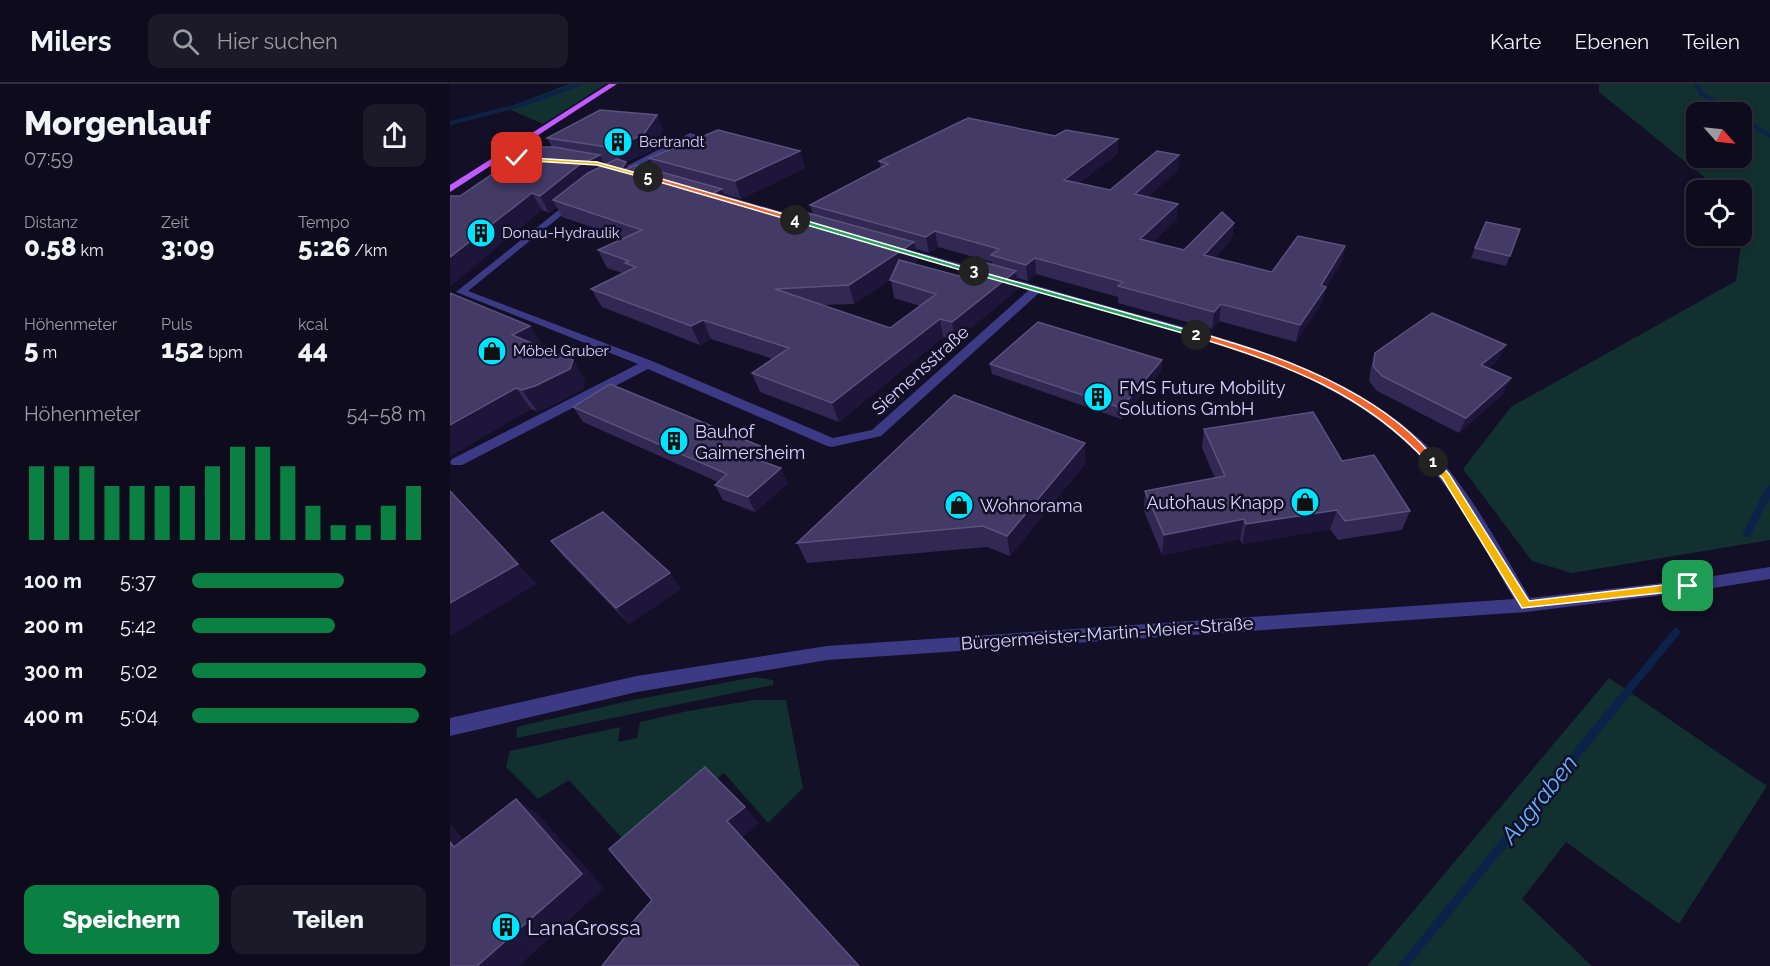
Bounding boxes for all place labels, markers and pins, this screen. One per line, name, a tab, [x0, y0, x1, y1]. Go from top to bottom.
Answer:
building icon: Bertrandt	[602, 126, 634, 158]
pin	[491, 132, 542, 183]
place label: Bertrandt	[639, 133, 705, 151]
pin: 5	[633, 162, 663, 192]
pin: 4	[780, 205, 810, 235]
building icon: Donau-Hydraulik	[465, 217, 497, 249]
place label: Donau-Hydraulik	[502, 224, 620, 242]
pin: 3	[959, 256, 989, 286]
pin: 2	[1181, 320, 1211, 350]
shop icon: Möbel Gruber	[476, 335, 508, 367]
place label: Möbel Gruber	[513, 342, 609, 360]
place label: FMS Future Mobility Solutions GmbH	[1119, 377, 1286, 419]
building icon: FMS Future Mobility Solutions GmbH	[1082, 381, 1114, 413]
place label: Bauhof Gaimersheim	[695, 421, 805, 463]
building icon: Bauhof Gaimersheim	[658, 425, 690, 457]
pin: 1	[1418, 447, 1448, 477]
shop icon: Autohaus Knapp	[1289, 486, 1321, 518]
shop icon: Wohnorama	[943, 489, 975, 521]
place label: Autohaus Knapp	[1146, 492, 1284, 513]
place label: Wohnorama	[980, 495, 1082, 516]
pin	[1662, 560, 1713, 611]
building icon: LanaGrossa	[490, 911, 522, 943]
place label: LanaGrossa	[527, 915, 641, 940]

